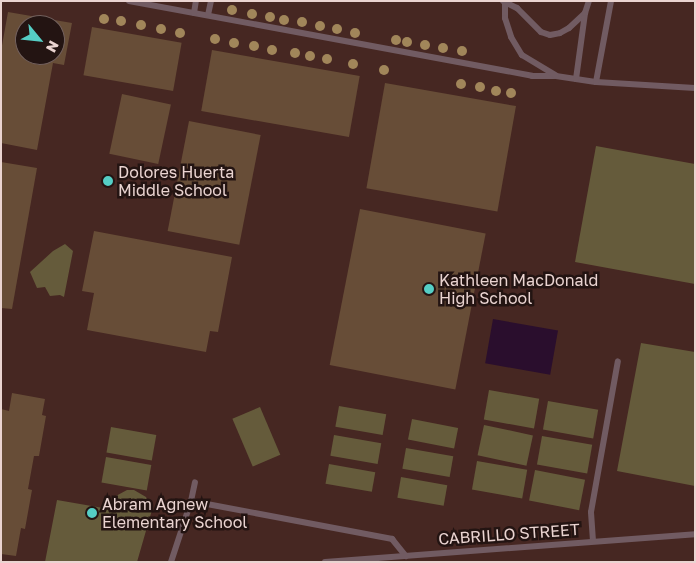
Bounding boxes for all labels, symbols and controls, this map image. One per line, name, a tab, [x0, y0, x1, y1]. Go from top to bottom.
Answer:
north arrow	[15, 15, 65, 65]
text: N	[43, 38, 63, 55]
place label: Dolores Huerta Middle School	[118, 162, 234, 200]
marker: Dolores Huerta Middle School	[102, 175, 114, 187]
place label: Kathleen MacDonald High School	[439, 270, 598, 308]
marker: Kathleen MacDonald High School	[423, 283, 435, 295]
place label: Abram Agnew Elementary School	[102, 494, 247, 532]
marker: Abram Agnew Elementary School	[86, 507, 98, 519]
street label: CABRILLO STREET	[438, 519, 580, 549]

